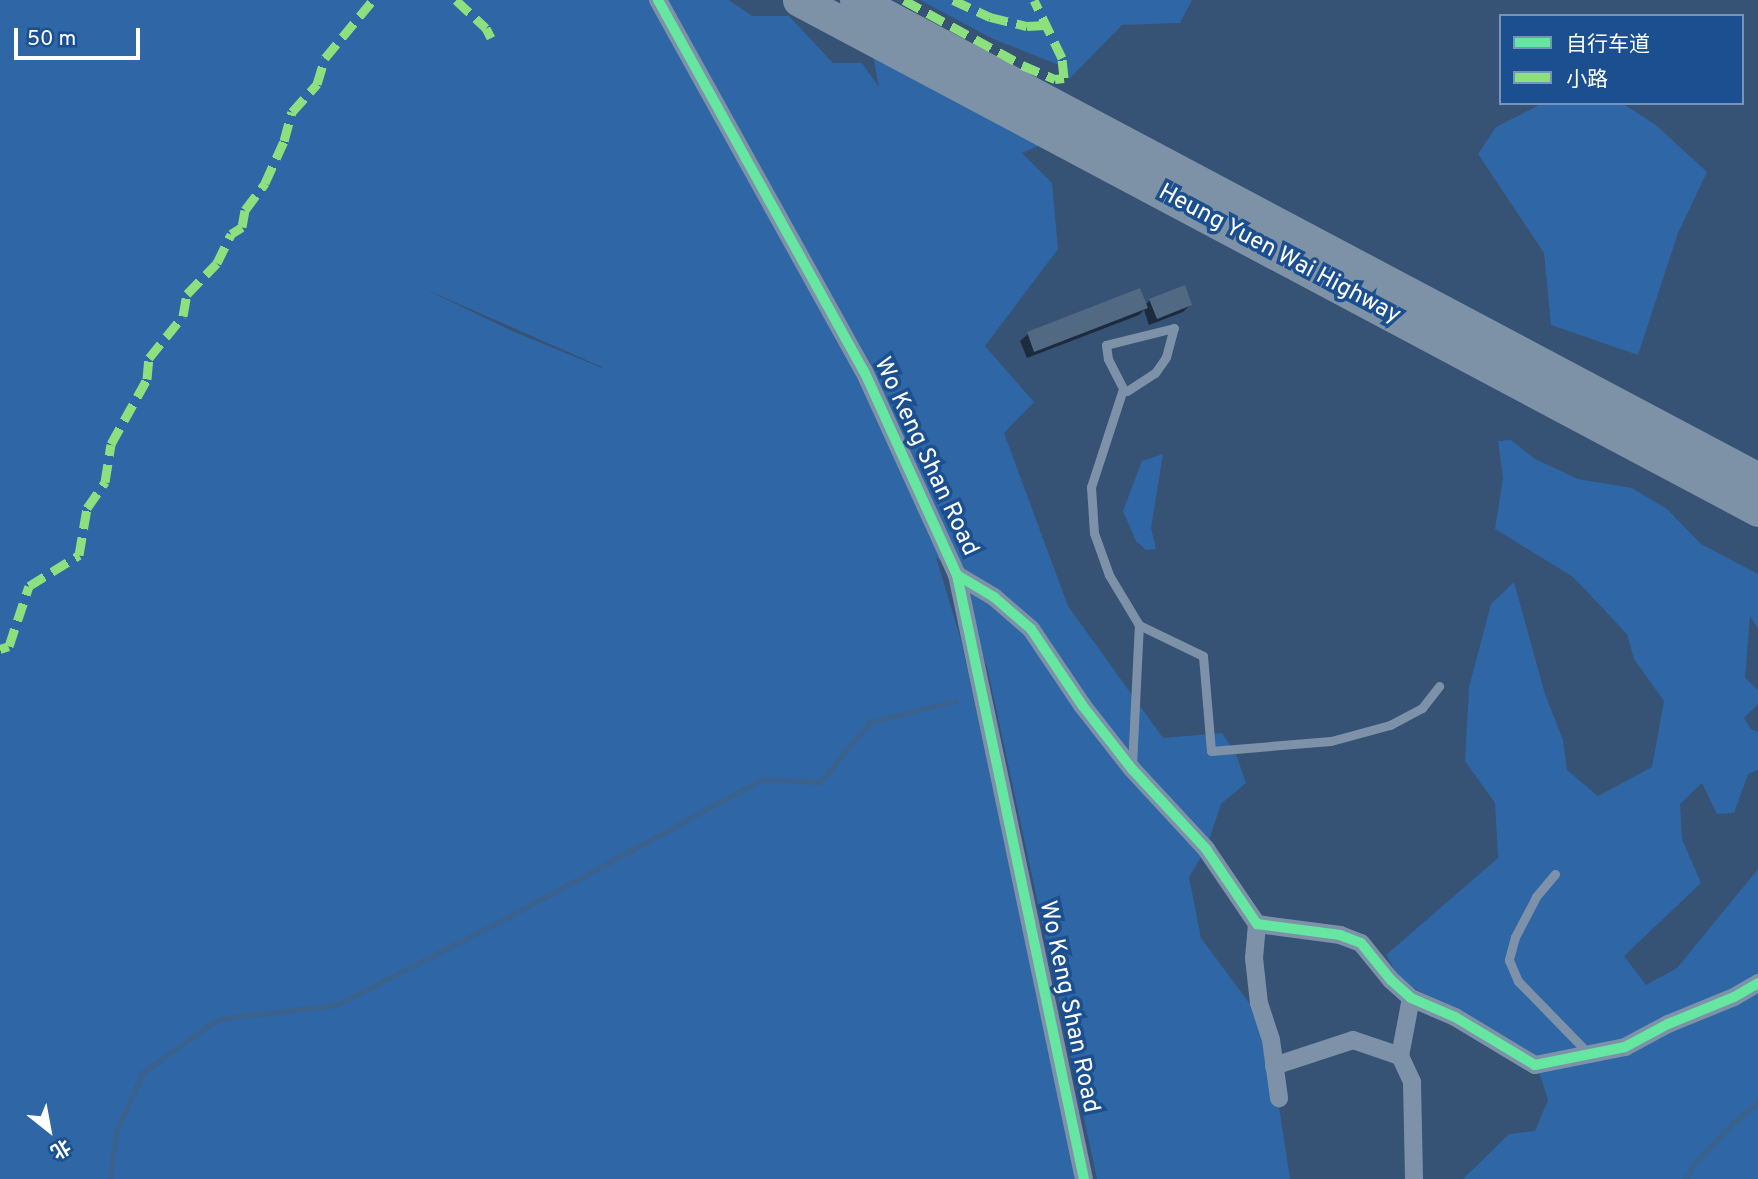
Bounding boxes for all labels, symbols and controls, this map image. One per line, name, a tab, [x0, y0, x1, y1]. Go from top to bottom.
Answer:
scale bar	[18, 14, 144, 58]
legend	[1499, 14, 1744, 105]
text: 50 m	[27, 26, 76, 53]
text: 自行车道	[1566, 32, 1650, 59]
text: 小路	[1566, 67, 1608, 94]
street label: Heung Yuen Wai Highway	[1152, 178, 1406, 332]
street label: Wo Keng Shan Road	[866, 353, 984, 561]
street label: Wo Keng Shan Road	[1031, 898, 1105, 1116]
north arrow	[14, 1095, 84, 1165]
text: 北	[45, 1133, 74, 1163]

